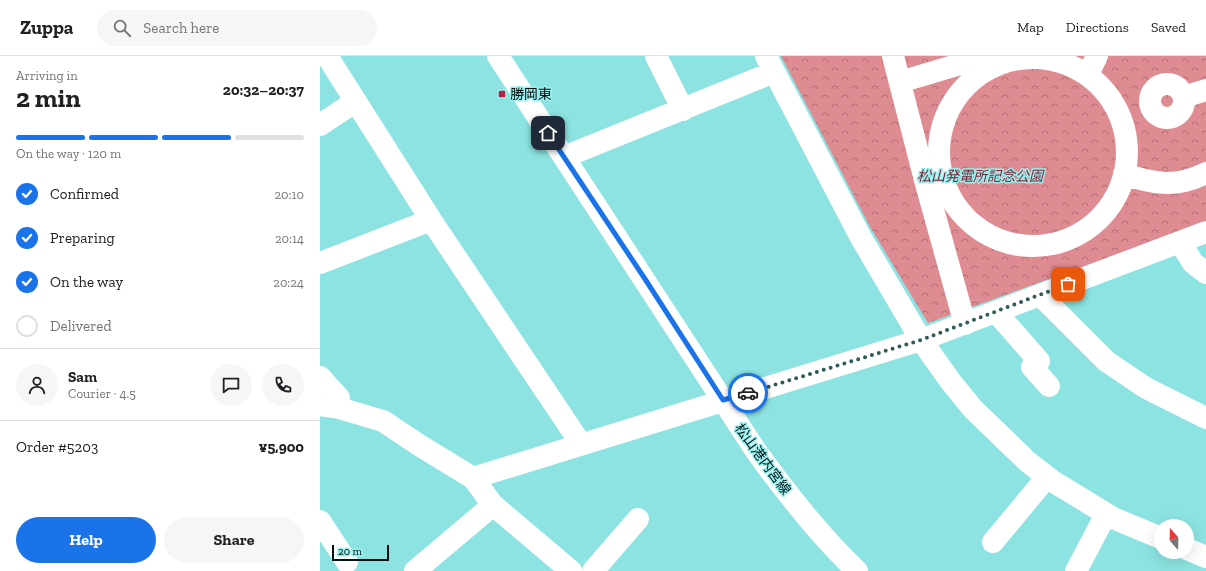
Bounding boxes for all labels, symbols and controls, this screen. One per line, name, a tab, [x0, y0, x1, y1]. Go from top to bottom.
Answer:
search box	[97, 10, 377, 46]
text: Zuppa	[20, 16, 73, 39]
icon: search	[111, 17, 133, 39]
text: Search here	[143, 19, 219, 37]
text: Map	[1017, 19, 1044, 36]
text: Directions	[1066, 19, 1129, 36]
text: Saved	[1151, 19, 1186, 36]
text: Arriving in	[16, 68, 78, 83]
text: 20:32–20:37	[223, 81, 304, 99]
text: 2 min	[16, 82, 81, 114]
place label: 勝岡東	[510, 86, 552, 103]
marker: 勝岡東	[497, 89, 507, 99]
pin	[531, 116, 565, 150]
icon: home	[537, 122, 559, 144]
text: On the way · 120 m	[16, 146, 121, 161]
park label: 松山発電所記念公園	[917, 168, 1045, 185]
icon: check	[16, 183, 38, 205]
text: Confirmed	[50, 185, 119, 203]
text: 20:10	[274, 187, 304, 202]
icon: check	[16, 227, 38, 249]
text: Preparing	[50, 229, 115, 247]
text: 20:14	[275, 231, 304, 246]
pin	[1051, 267, 1085, 301]
icon: check	[16, 271, 38, 293]
text: On the way	[50, 273, 123, 291]
icon: bag	[1057, 273, 1079, 295]
text: 20:24	[273, 275, 304, 290]
text: Delivered	[50, 317, 112, 335]
button: person	[16, 364, 58, 406]
button: chat	[210, 364, 252, 406]
button: phone	[262, 364, 304, 406]
text: Sam	[68, 368, 97, 386]
courier	[728, 373, 768, 413]
icon: car	[737, 382, 759, 404]
text: Courier · 4.5	[68, 386, 136, 401]
street label: 松山港内宮線	[731, 420, 794, 498]
text: Order #5203	[16, 438, 98, 456]
text: ¥5,900	[259, 438, 304, 456]
button: Help	[16, 517, 156, 563]
button: Share	[164, 517, 304, 563]
north arrow	[1154, 519, 1194, 559]
map controls	[1154, 519, 1194, 559]
scale bar	[332, 543, 389, 562]
text: 20 m	[338, 545, 362, 558]

